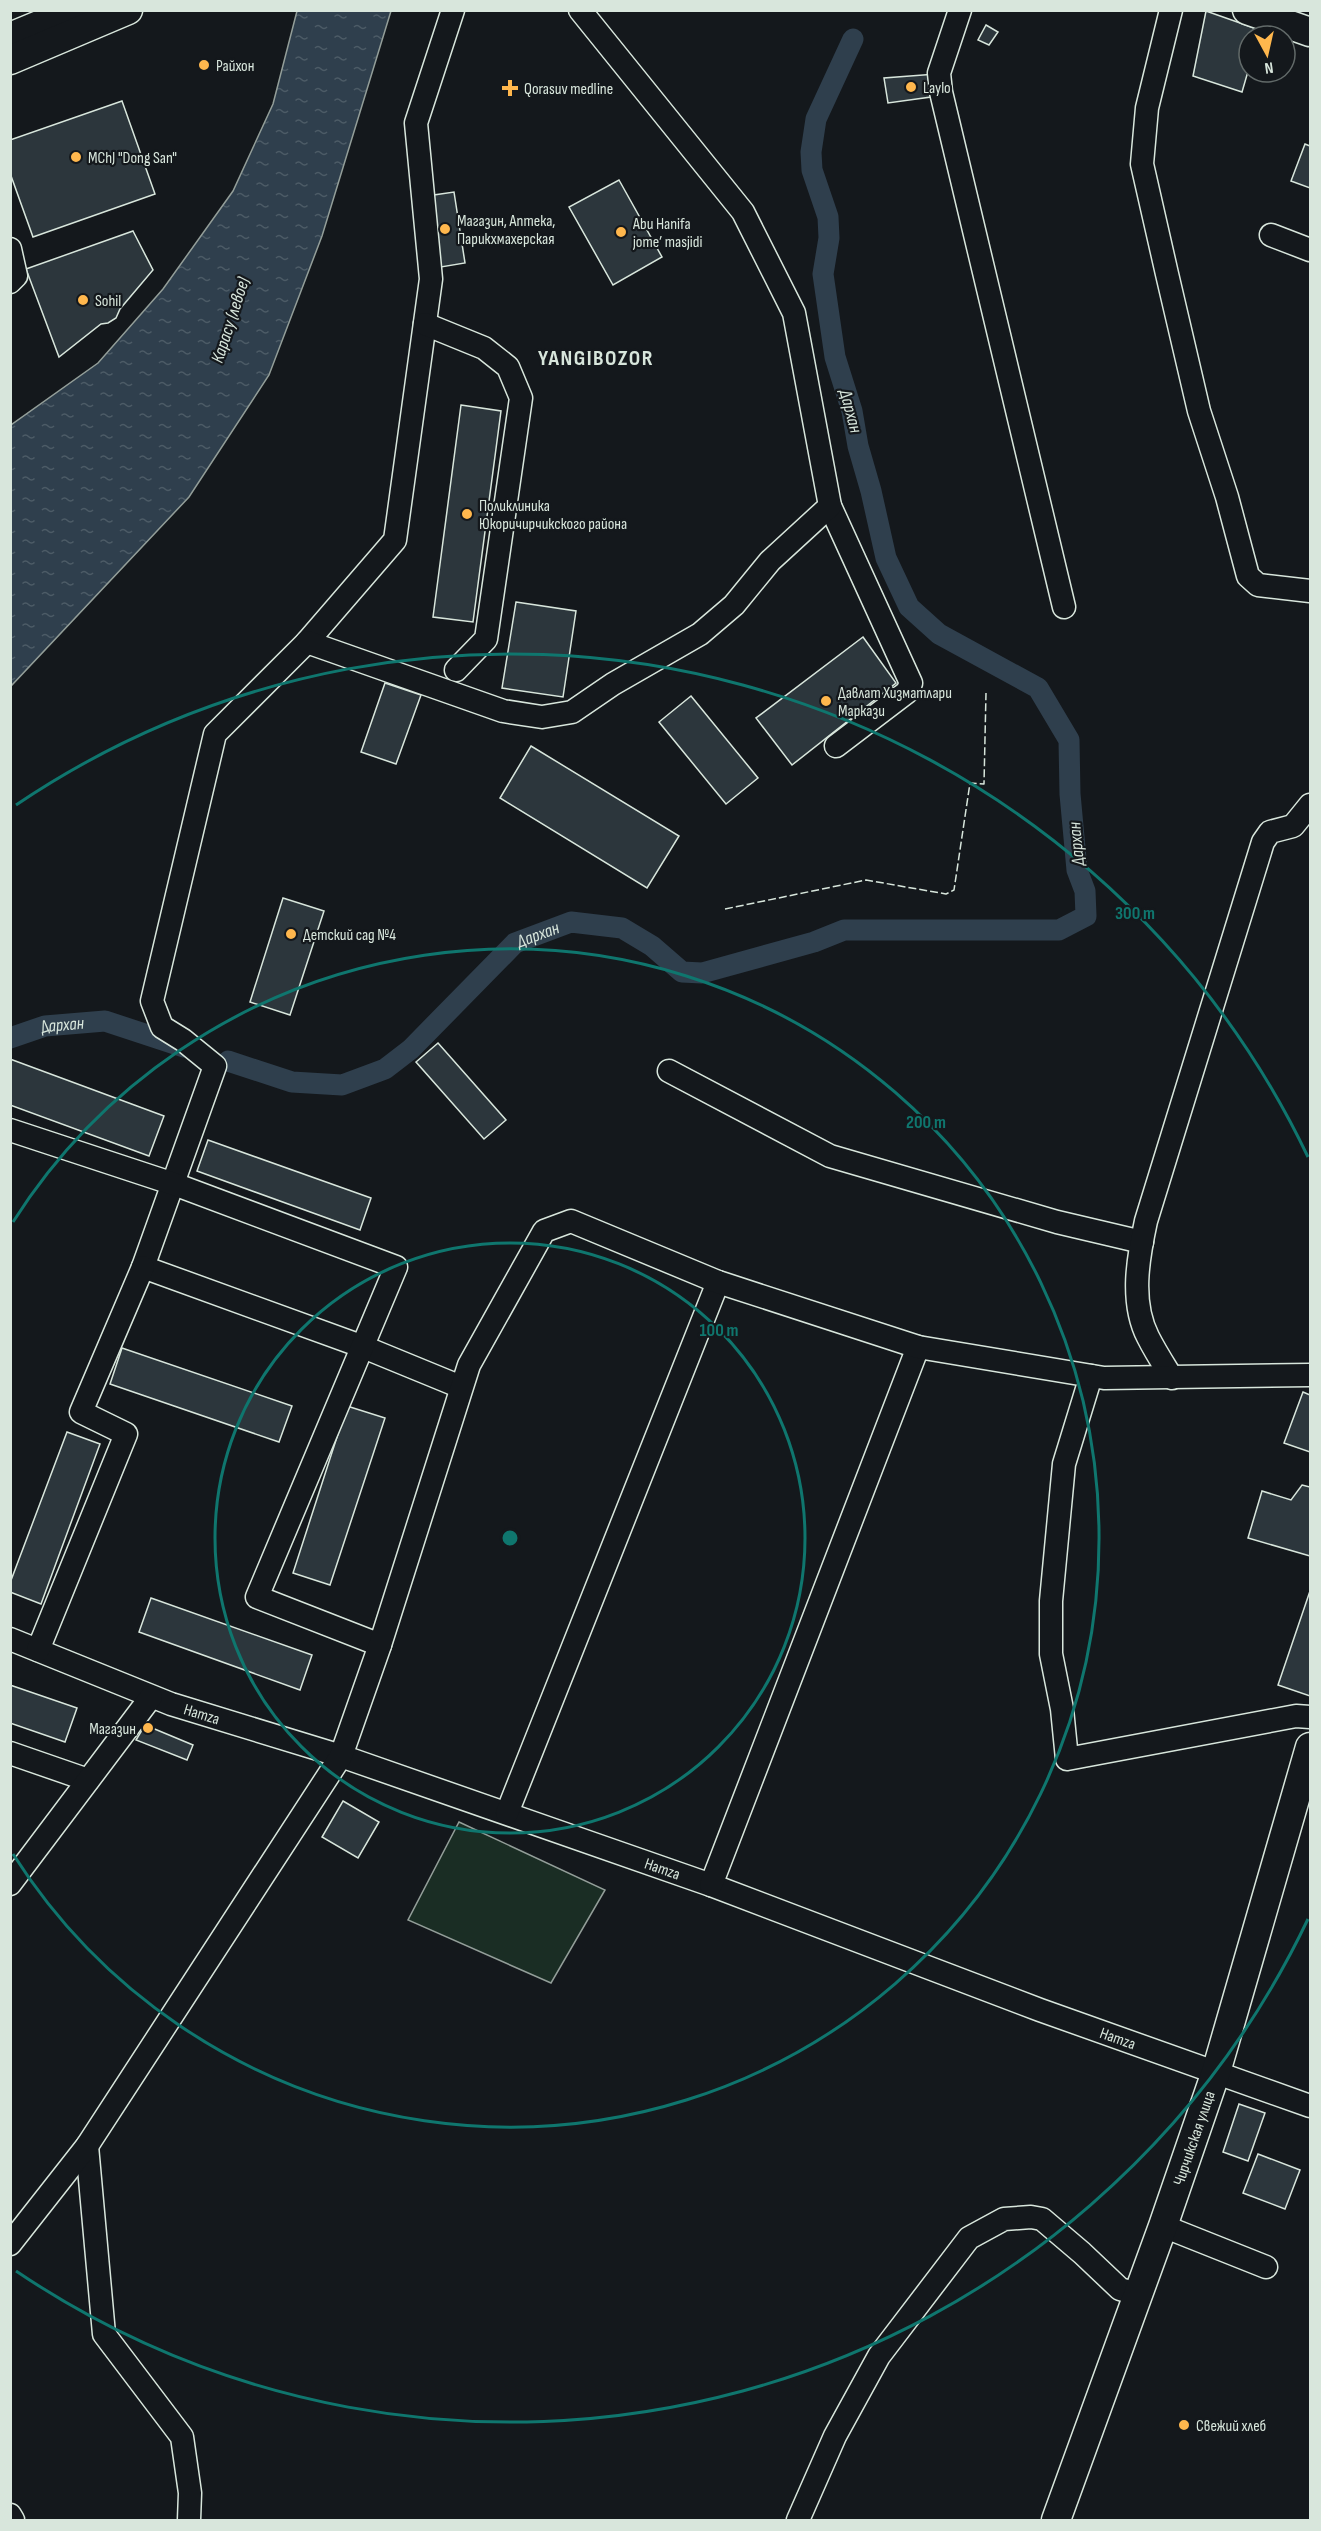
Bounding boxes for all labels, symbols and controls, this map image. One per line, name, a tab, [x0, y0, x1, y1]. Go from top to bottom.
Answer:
north arrow	[1237, 24, 1297, 84]
place label: Райхон	[216, 57, 254, 76]
text: N	[1263, 57, 1274, 77]
marker: Райхон	[197, 58, 211, 72]
marker: Qorasuv medline	[501, 79, 519, 97]
place label: Laylo	[923, 79, 951, 98]
place label: Qorasuv medline	[524, 80, 613, 99]
marker: Laylo	[904, 80, 918, 94]
place label: MChJ "Dong San"	[88, 149, 177, 168]
marker: MChJ "Dong San"	[69, 150, 83, 164]
place label: Магазин, Аптека, Парикхмахерская	[457, 212, 555, 249]
place label: Abu Hanifa jome’ masjidi	[632, 215, 702, 252]
marker: Магазин, Аптека, Парикхмахерская	[438, 222, 452, 236]
marker: Abu Hanifa jome’ masjidi	[614, 225, 628, 239]
water label: Карасу (левое)	[207, 275, 254, 366]
place label: Sohil	[95, 292, 121, 311]
marker: Sohil	[76, 293, 90, 307]
district label: YANGIBOZOR	[538, 345, 654, 372]
water label: Дархан	[834, 386, 867, 436]
place label: Поликлиника Юкоричирчикского района	[479, 497, 627, 534]
marker: Поликлиника Юкоричирчикского района	[460, 507, 474, 521]
place label: Давлат Хизматлари Маркази	[838, 684, 952, 721]
marker: Давлат Хизматлари Маркази	[819, 694, 833, 708]
water label: Дархан	[1064, 821, 1089, 868]
text: 300 m	[1115, 903, 1155, 924]
water label: Дархан	[513, 917, 563, 953]
place label: Детский сад №4	[303, 926, 396, 945]
marker: Детский сад №4	[284, 927, 298, 941]
water label: Дархан	[36, 1013, 85, 1038]
text: 200 m	[906, 1112, 946, 1133]
text: 100 m	[700, 1320, 739, 1341]
centre of rings	[500, 1528, 520, 1548]
street label: Hamza	[181, 1700, 222, 1729]
place label: Магазин	[89, 1720, 136, 1739]
marker: Магазин	[141, 1721, 155, 1735]
street label: Hamza	[642, 1855, 682, 1885]
street label: Hamza	[1097, 2024, 1138, 2054]
street label: Чирчикская улица	[1170, 2089, 1220, 2188]
place label: Свежий хлеб	[1196, 2417, 1266, 2436]
marker: Свежий хлеб	[1177, 2418, 1191, 2432]

